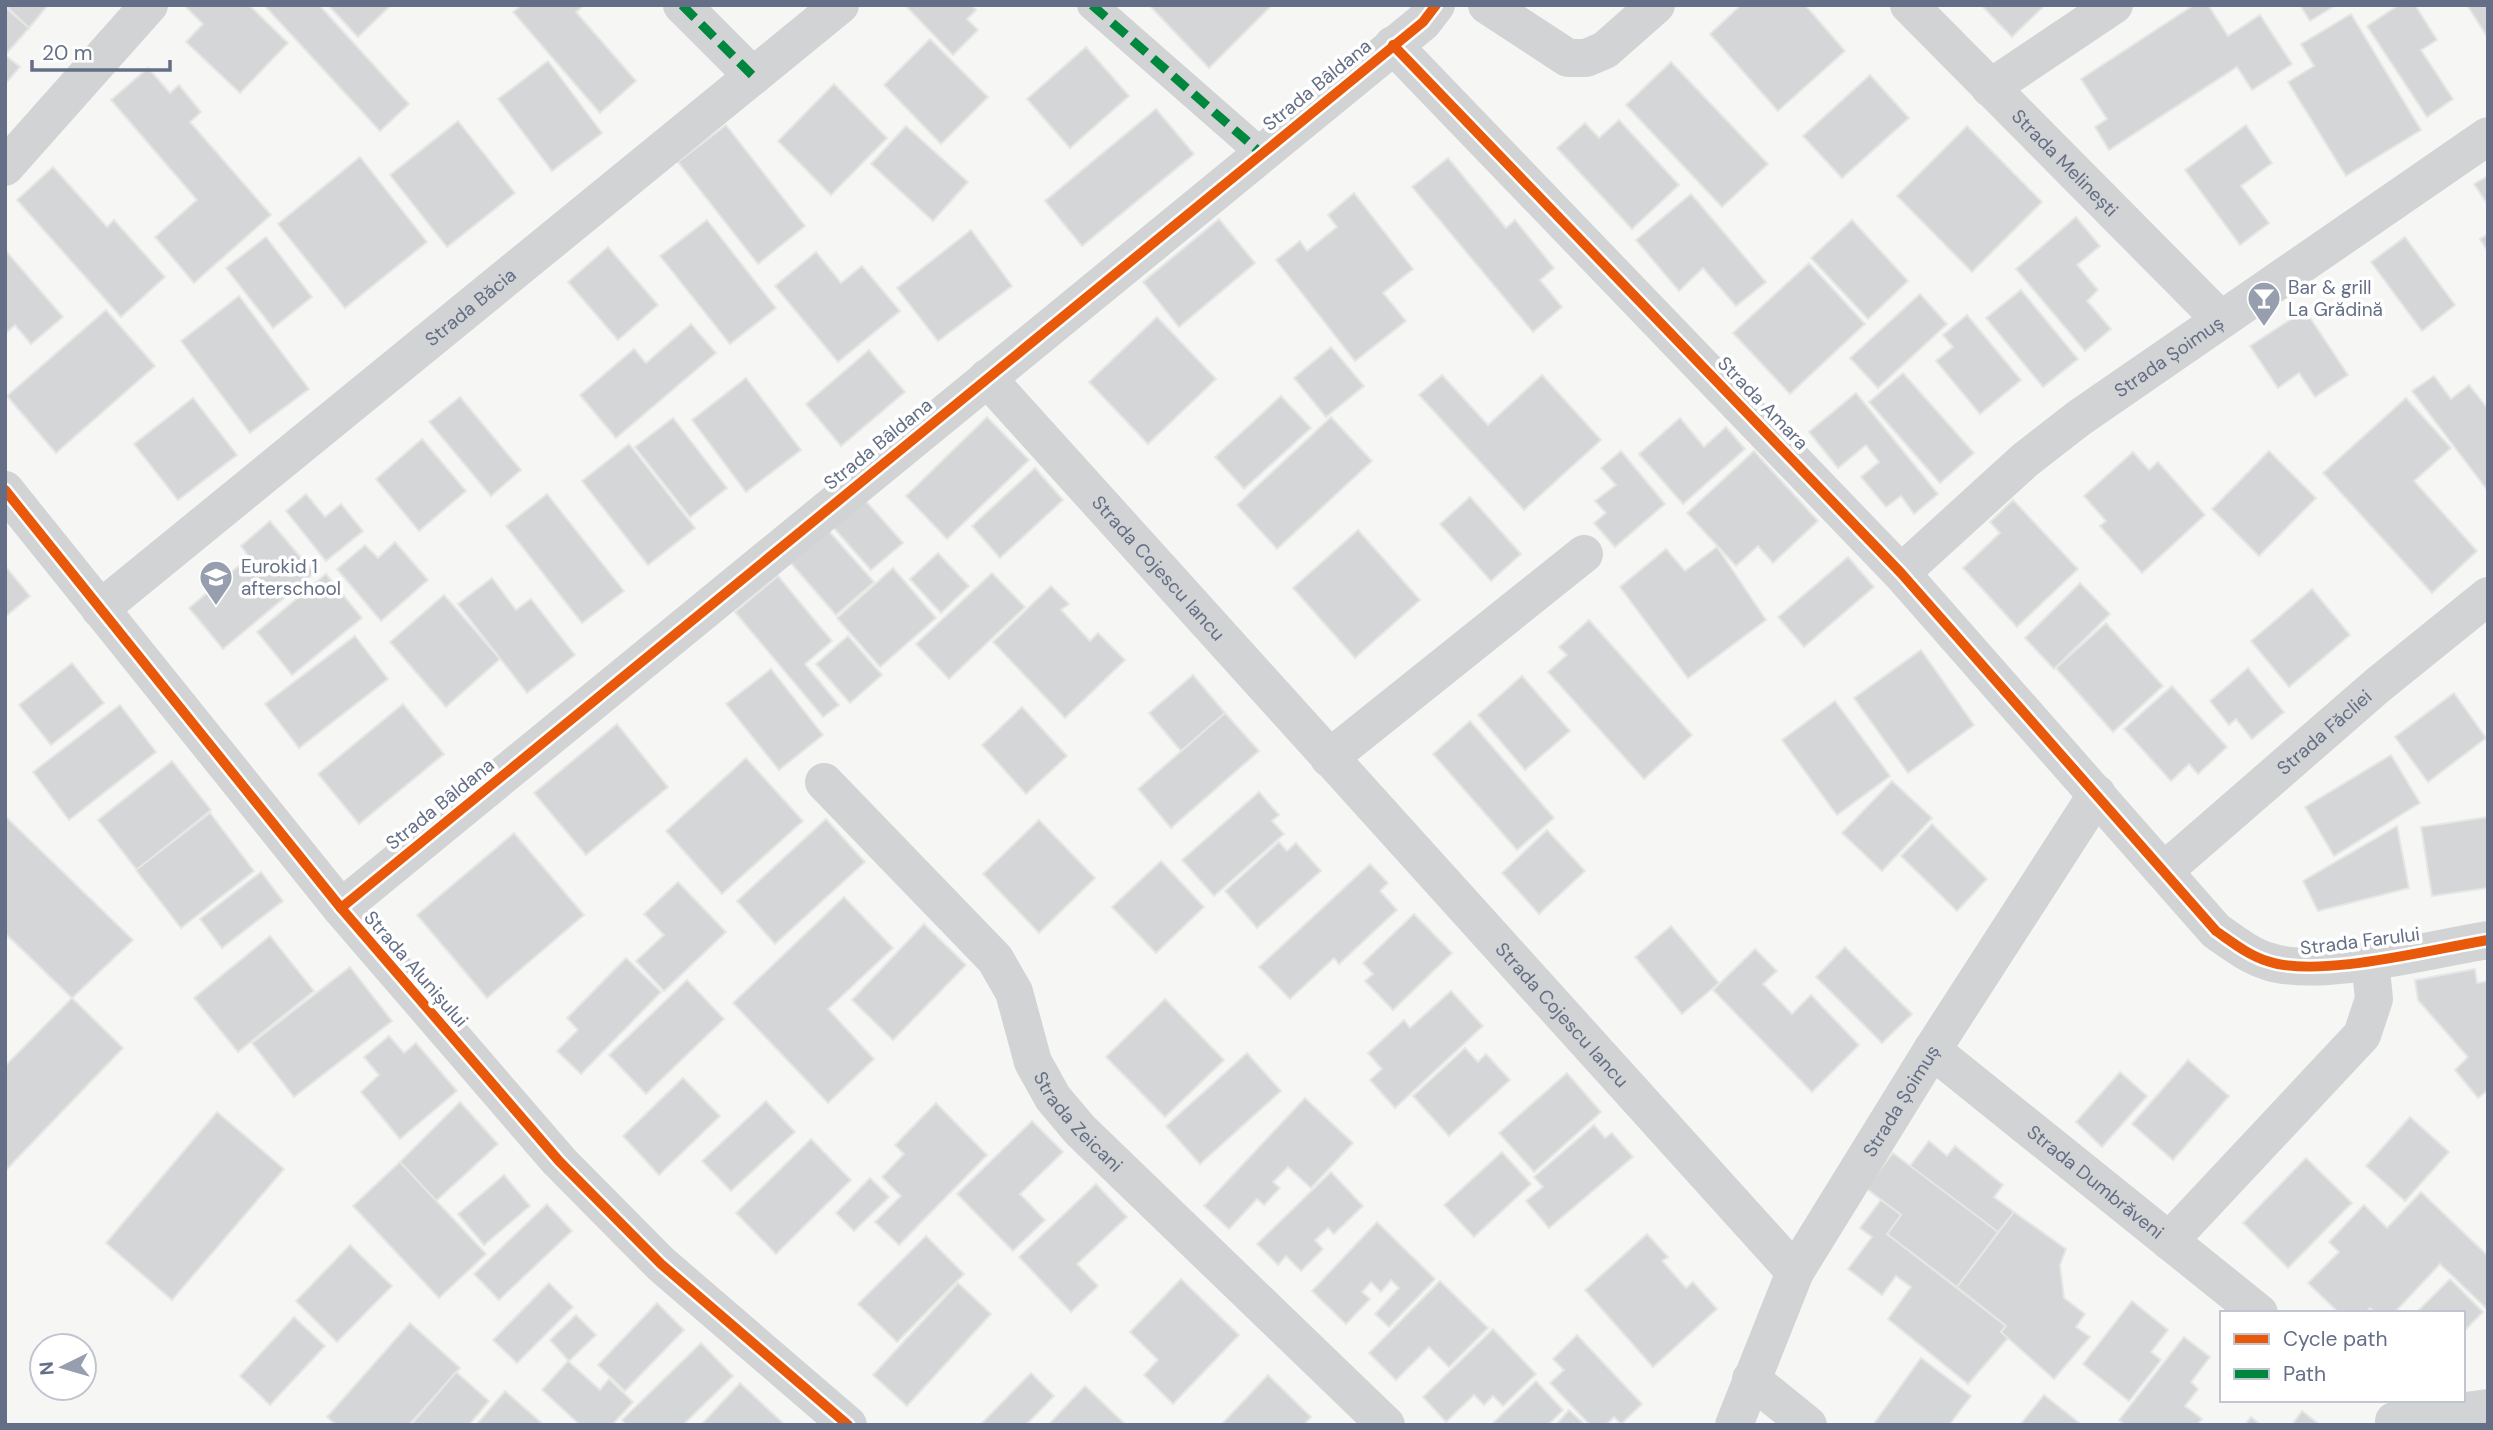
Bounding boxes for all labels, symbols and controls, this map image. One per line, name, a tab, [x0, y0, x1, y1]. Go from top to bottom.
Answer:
scale bar	[32, 28, 170, 72]
street label: Strada Bâldana	[1258, 34, 1376, 136]
text: 20 m	[42, 39, 93, 67]
street label: Strada Melinești	[2007, 104, 2124, 222]
street label: Strada Băcia	[419, 262, 521, 351]
place label: Bar & grill La Grădină	[2288, 275, 2383, 322]
bar icon: Bar & grill La Grădină	[2245, 279, 2283, 328]
street label: Strada Șoimuș	[2109, 310, 2228, 403]
street label: Strada Amara	[1712, 351, 1814, 455]
street label: Strada Bâldana	[819, 393, 937, 495]
street label: Strada Cojescu Iancu	[1087, 490, 1231, 646]
place label: Eurokid 1 afterschool	[241, 554, 341, 601]
school or university icon: Eurokid 1 afterschool	[197, 558, 235, 607]
street label: Strada Făcliei	[2271, 684, 2377, 780]
street label: Strada Bâldana	[381, 753, 499, 855]
street label: Strada Alunișului	[359, 906, 473, 1032]
street label: Strada Farului	[2299, 921, 2421, 961]
street label: Strada Cojescu Iancu	[1490, 937, 1634, 1092]
street label: Strada Șoimuș	[1857, 1040, 1945, 1161]
street label: Strada Zeicani	[1028, 1067, 1128, 1177]
street label: Strada Dumbrăveni	[2022, 1119, 2169, 1244]
legend	[2220, 1311, 2465, 1402]
text: Cycle path	[2283, 1325, 2388, 1353]
north arrow	[28, 1332, 98, 1402]
text: N	[34, 1360, 60, 1376]
text: Path	[2283, 1360, 2326, 1388]

